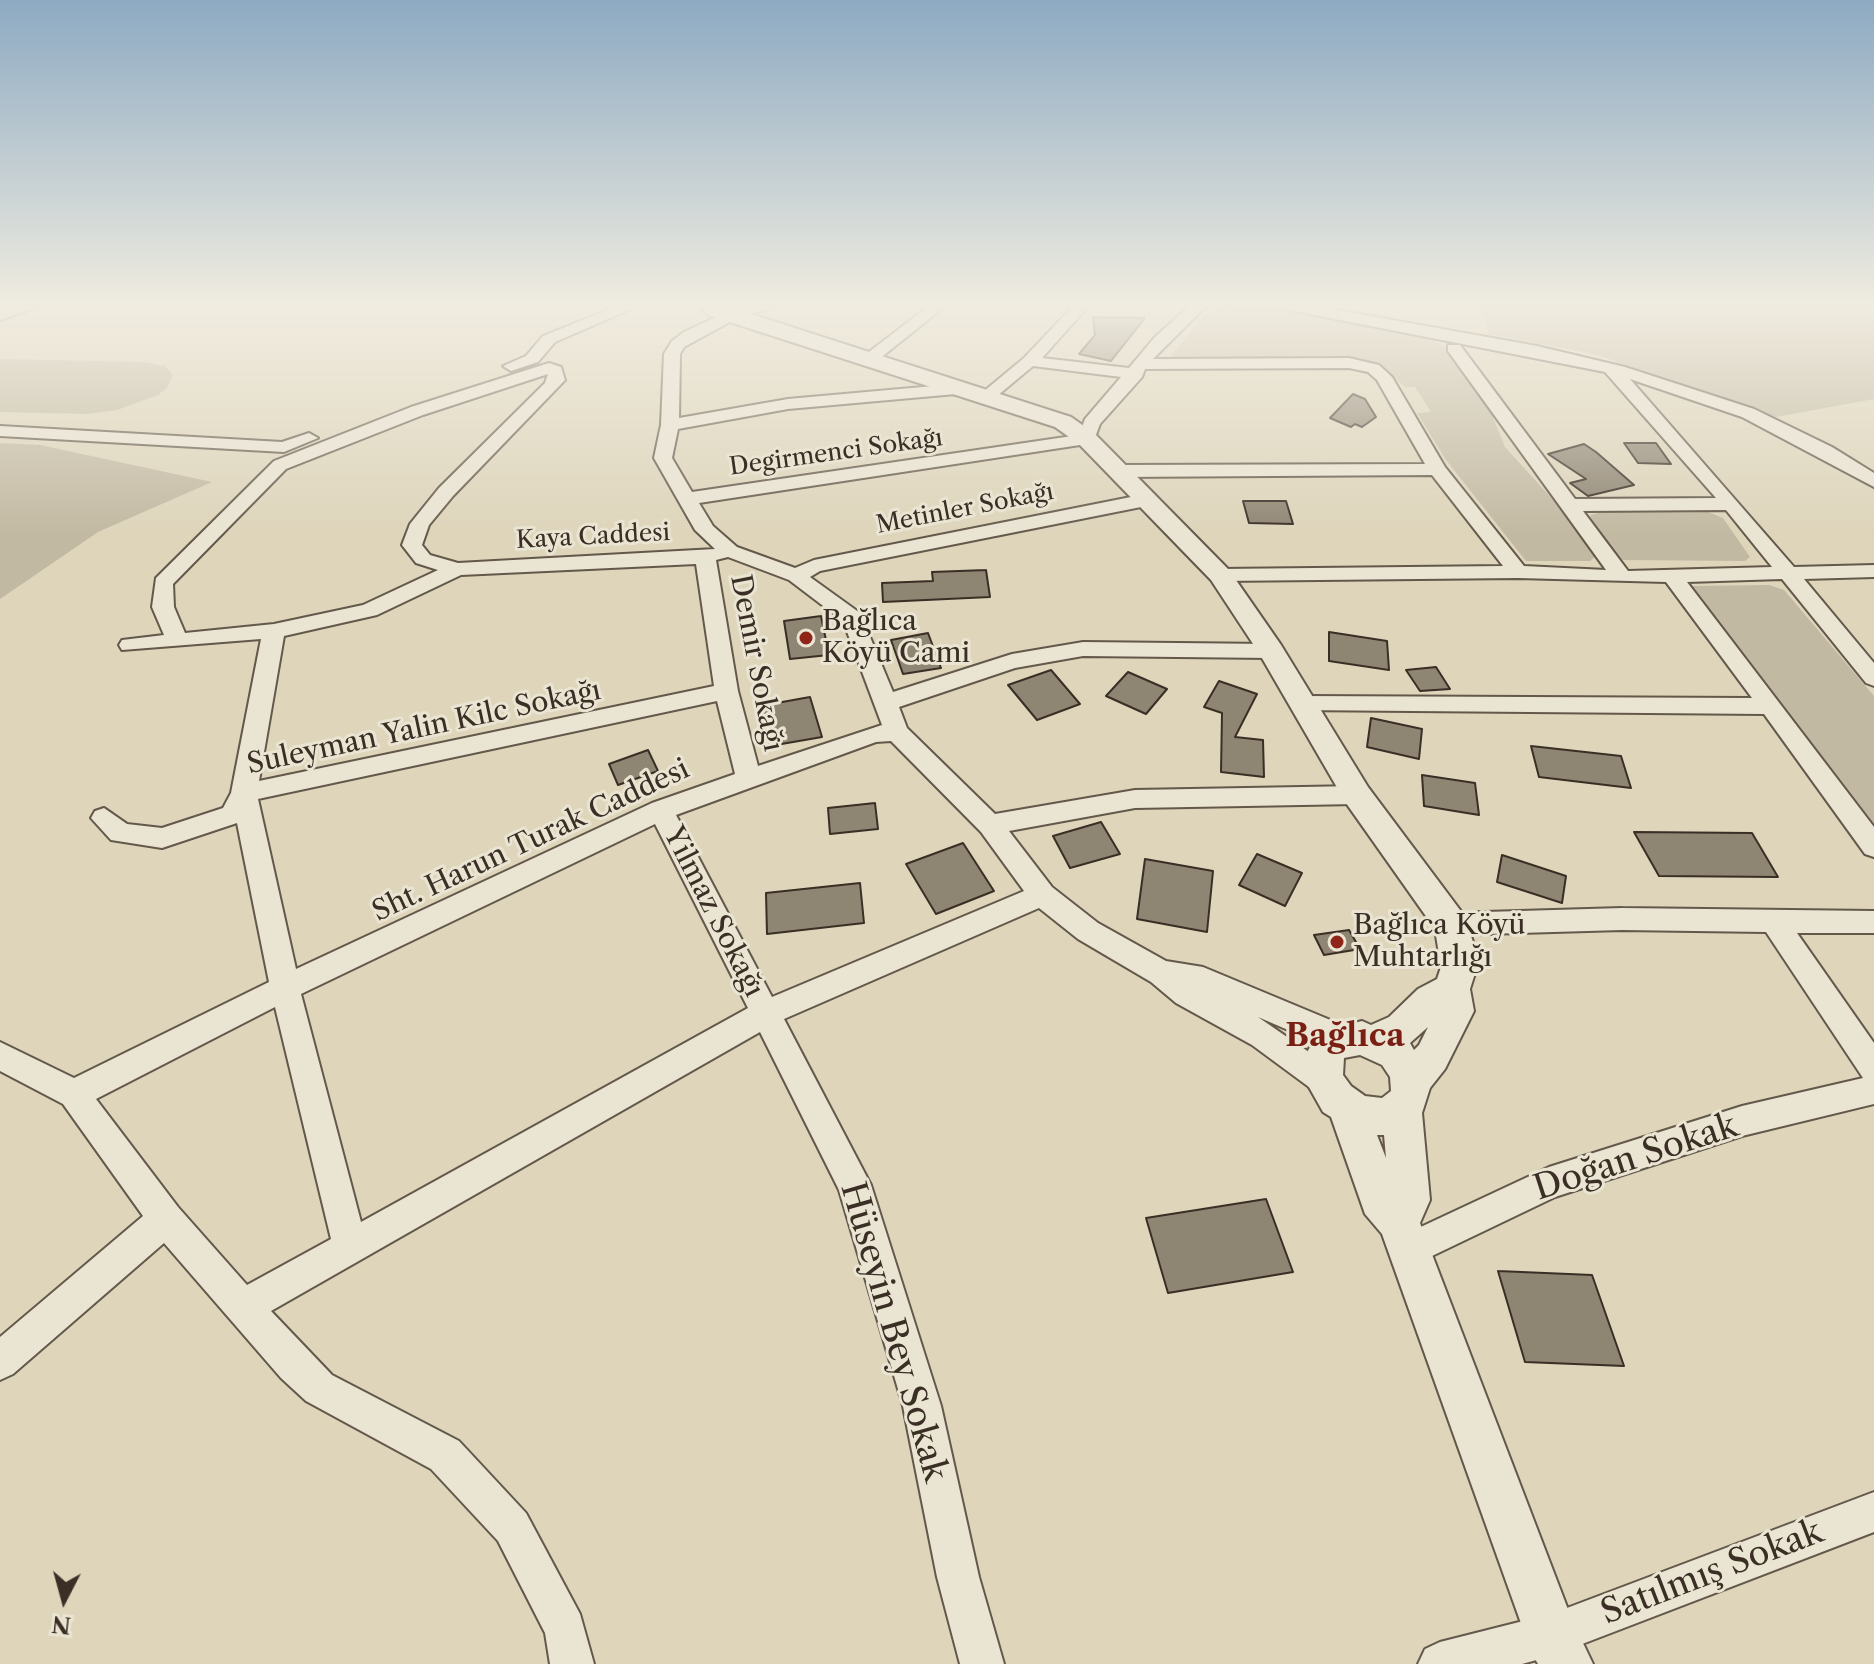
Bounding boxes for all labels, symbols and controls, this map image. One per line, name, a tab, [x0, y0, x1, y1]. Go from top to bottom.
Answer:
street label: Degirmenci Sokağı	[728, 424, 944, 482]
street label: Metinler Sokağı	[874, 478, 1056, 540]
street label: Kaya Caddesi	[515, 519, 671, 555]
street label: Demir Sokağı	[722, 572, 790, 754]
place label: Bağlıca Köyü Cami	[822, 605, 970, 671]
marker: Bağlıca Köyü Cami	[797, 629, 815, 647]
street label: Suleyman Yalin Kilc Sokağı	[244, 674, 604, 782]
street label: Sht. Harun Turak Caddesi	[367, 753, 695, 929]
street label: Yilmaz Sokağı	[656, 821, 770, 1003]
place label: Bağlıca Köyü Muhtarlığı	[1353, 909, 1525, 975]
marker: Bağlıca Köyü Muhtarlığı	[1328, 933, 1346, 951]
district label: Bağlıca	[1285, 1018, 1405, 1056]
street label: Doğan Sokak	[1529, 1106, 1743, 1210]
street label: Hüseyin Bey Sokak	[831, 1178, 955, 1486]
street label: Satılmış Sokak	[1595, 1512, 1829, 1634]
north arrow	[24, 1560, 104, 1640]
text: N	[51, 1610, 72, 1639]

